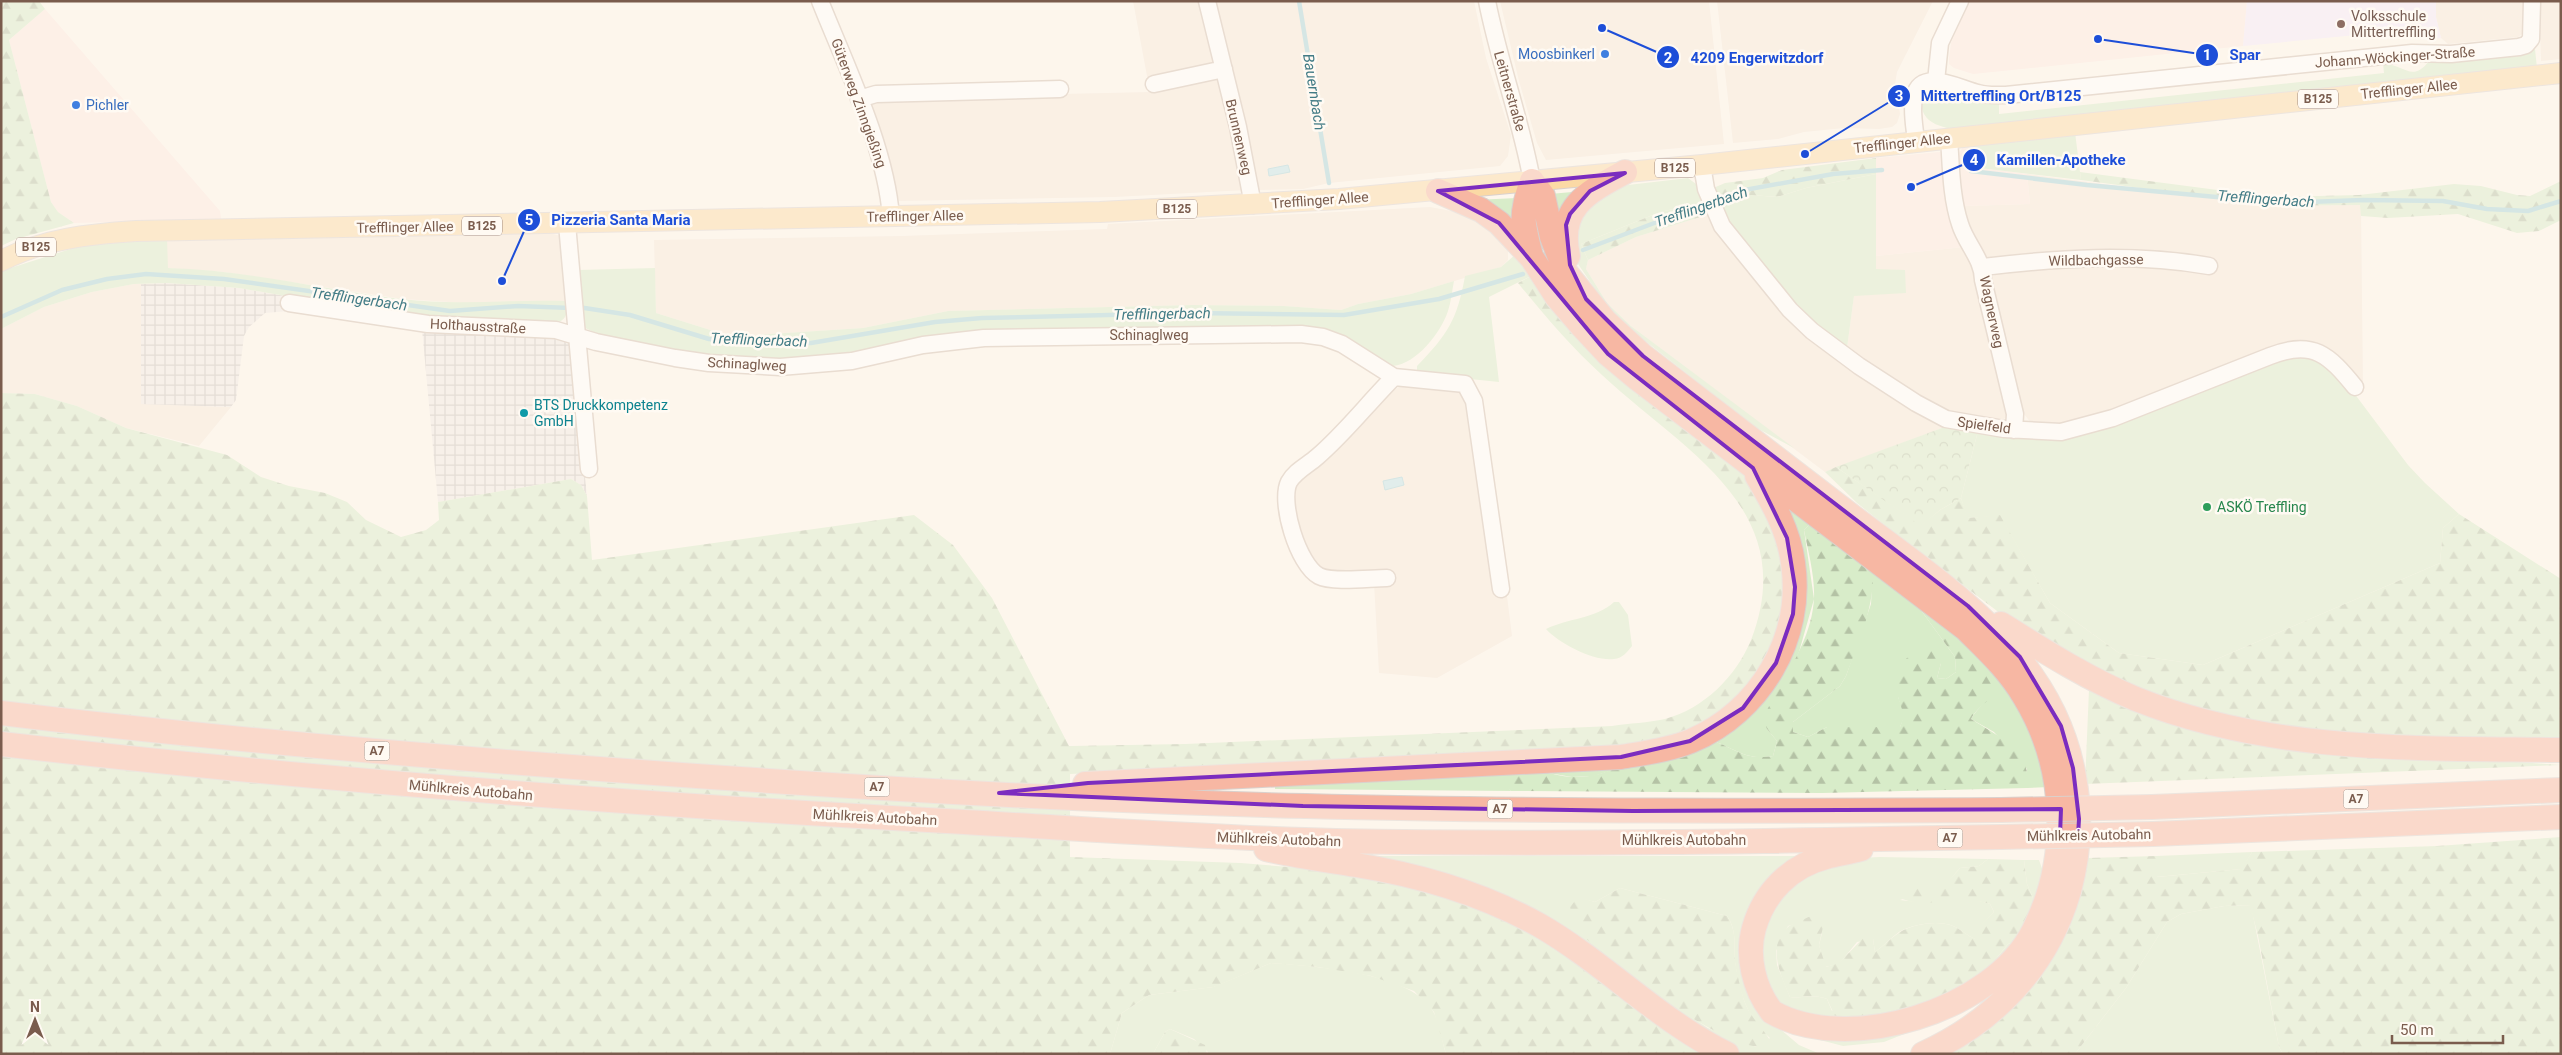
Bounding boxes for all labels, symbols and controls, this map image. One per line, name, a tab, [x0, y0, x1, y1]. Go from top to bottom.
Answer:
place label: Volksschule Mittertreffling	[2351, 8, 2436, 40]
marker: Volksschule Mittertreffling	[2335, 18, 2347, 30]
street label: Güterweg Zinngießing	[828, 36, 890, 170]
callout: Spar	[2195, 40, 2271, 70]
callout: 4209 Engerwitzdorf	[1656, 42, 1833, 72]
street label: Johann-Wöckinger-Straße	[2314, 43, 2476, 71]
place label: Moosbinkerl	[1518, 46, 1595, 62]
text: 1	[2203, 46, 2211, 64]
text: Spar	[2229, 46, 2261, 64]
marker: Moosbinkerl	[1599, 48, 1611, 60]
street label: Leitnerstraße	[1491, 49, 1529, 133]
text: 2	[1664, 49, 1673, 67]
text: 4209 Engerwitzdorf	[1691, 49, 1824, 67]
water label: Bauernbach	[1299, 52, 1329, 132]
street label: Trefflinger Allee	[2360, 76, 2458, 102]
callout: Mittertreffling Ort/B125	[1886, 81, 2092, 111]
text: 3	[1895, 87, 1903, 105]
text: Mittertreffling Ort/B125	[1921, 87, 2081, 105]
road number: B125	[2298, 90, 2338, 108]
place label: Pichler	[86, 97, 129, 113]
street label: Brunnenweg	[1222, 97, 1256, 177]
marker: Pichler	[70, 99, 82, 111]
street label: Trefflinger Allee	[1853, 130, 1951, 156]
callout: Kamillen-Apotheke	[1961, 145, 2135, 175]
text: 4	[1970, 151, 1979, 169]
text: Kamillen-Apotheke	[1996, 151, 2126, 169]
road number: B125	[1655, 158, 1695, 178]
water label: Trefflingerbach	[1652, 183, 1750, 231]
water label: Trefflingerbach	[2217, 187, 2315, 211]
street label: Trefflinger Allee	[1271, 189, 1369, 211]
road number: B125	[1157, 200, 1197, 218]
callout: Pizzeria Santa Maria	[517, 205, 701, 235]
street label: Trefflinger Allee	[866, 207, 964, 225]
text: 5	[525, 211, 533, 229]
text: Pizzeria Santa Maria	[551, 211, 691, 229]
road number: B125	[462, 217, 502, 236]
street label: Trefflinger Allee	[356, 218, 454, 236]
road number: B125	[16, 238, 56, 256]
street label: Wildbachgasse	[2048, 251, 2144, 269]
street label: Wagnerweg	[1977, 274, 2007, 350]
water label: Trefflingerbach	[310, 283, 408, 315]
water label: Trefflingerbach	[1113, 304, 1211, 324]
street label: Holthausstraße	[430, 316, 526, 336]
street label: Schinaglweg	[1109, 327, 1189, 343]
water label: Trefflingerbach	[710, 329, 808, 351]
street label: Schinaglweg	[707, 354, 787, 374]
place label: BTS Druckkompetenz GmbH	[534, 397, 668, 429]
marker: BTS Druckkompetenz GmbH	[518, 407, 530, 419]
street label: Spielfeld	[1956, 413, 2012, 437]
place label: ASKÖ Treffling	[2217, 499, 2307, 515]
marker: ASKÖ Treffling	[2201, 501, 2213, 513]
road number: A7	[364, 741, 390, 760]
street label: Mühlkreis Autobahn	[408, 777, 534, 803]
road number: A7	[864, 778, 890, 796]
road number: A7	[2344, 790, 2368, 809]
road number: A7	[1488, 800, 1512, 819]
street label: Mühlkreis Autobahn	[812, 806, 938, 828]
street label: Mühlkreis Autobahn	[2027, 826, 2151, 844]
road number: A7	[1938, 828, 1962, 848]
street label: Mühlkreis Autobahn	[1217, 829, 1341, 849]
street label: Mühlkreis Autobahn	[1622, 832, 1746, 848]
north arrow	[10, 995, 60, 1045]
text: N	[30, 999, 40, 1015]
scale bar	[2392, 1012, 2503, 1044]
text: 50 m	[2400, 1021, 2434, 1039]

